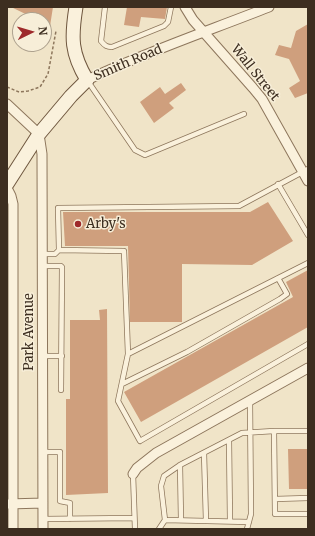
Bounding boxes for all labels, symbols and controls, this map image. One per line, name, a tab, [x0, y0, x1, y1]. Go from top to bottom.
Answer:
north arrow	[12, 12, 52, 52]
text: N	[36, 26, 50, 36]
street label: Smith Road	[92, 42, 164, 84]
street label: Wall Street	[228, 42, 282, 104]
place label: Arby's	[86, 216, 126, 232]
marker: Arby's	[73, 219, 83, 229]
street label: Park Avenue	[21, 293, 37, 371]

